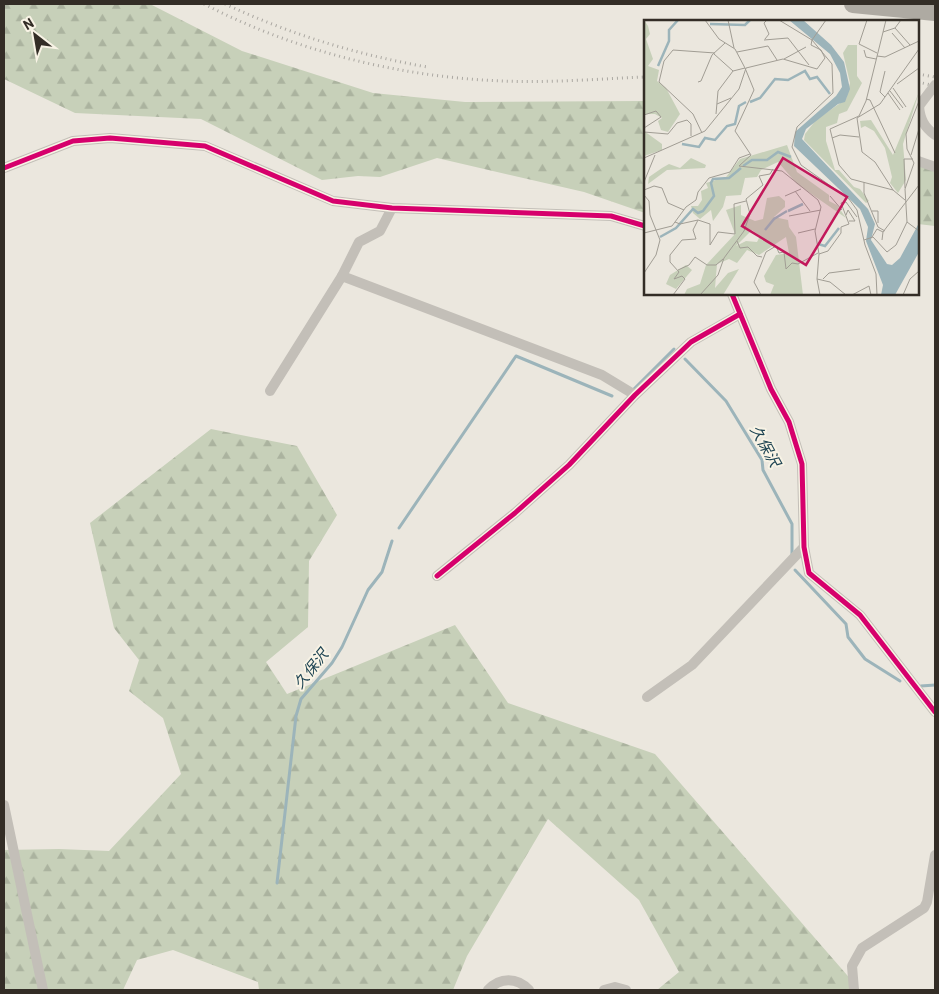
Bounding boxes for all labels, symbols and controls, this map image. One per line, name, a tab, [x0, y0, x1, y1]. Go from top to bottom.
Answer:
north arrow	[10, 10, 60, 60]
text: N	[20, 14, 36, 33]
inset map	[644, 20, 919, 295]
water label: 久保沢	[747, 421, 786, 471]
water label: 久保沢	[289, 644, 333, 692]

